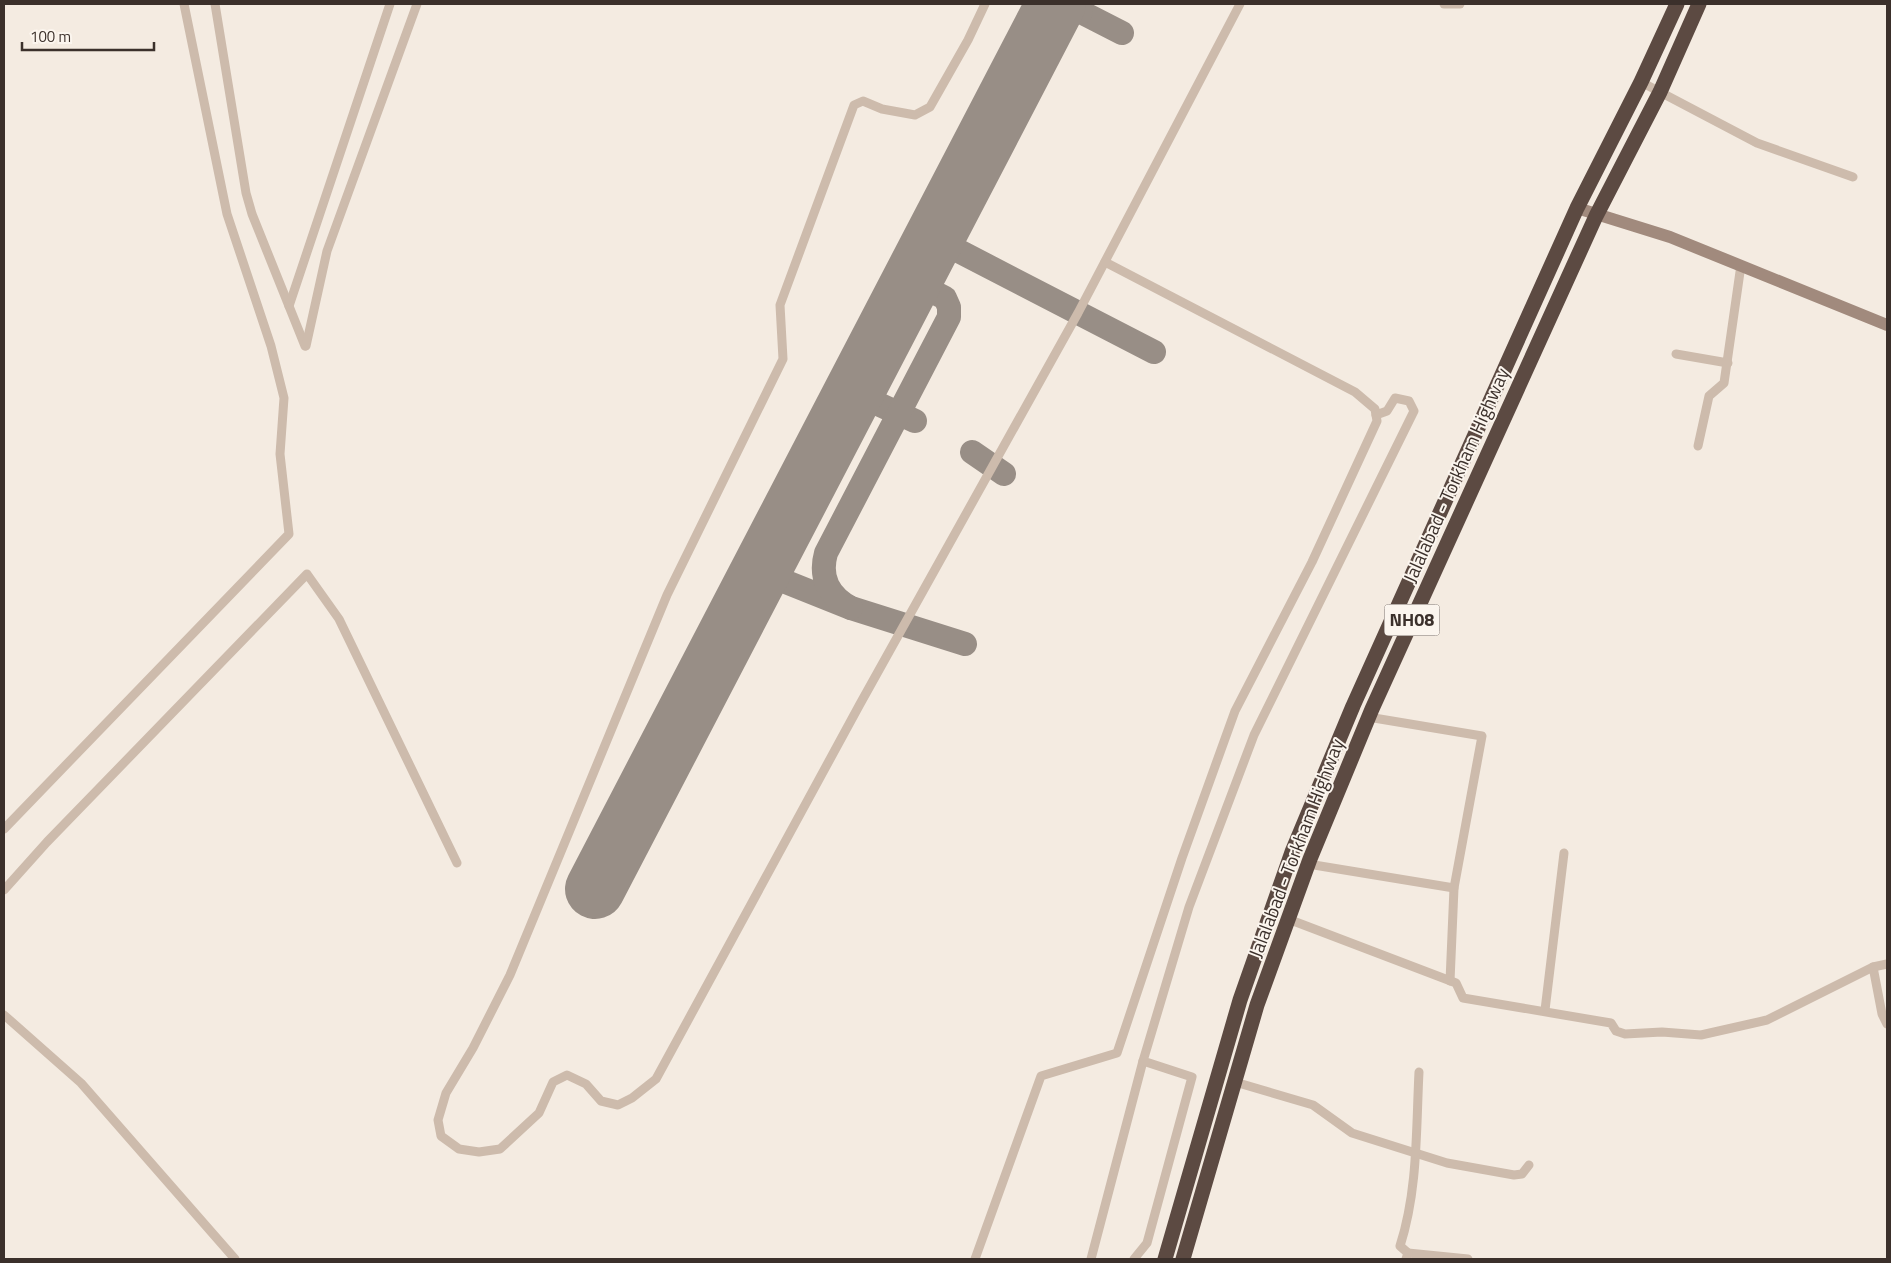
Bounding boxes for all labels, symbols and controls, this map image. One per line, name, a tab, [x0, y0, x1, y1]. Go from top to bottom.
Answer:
scale bar	[22, 20, 155, 52]
text: 100 m	[30, 25, 71, 48]
street label: Jalalabad - Torkham Highway	[1395, 363, 1516, 587]
road number: NH08	[1384, 604, 1440, 636]
street label: Jalalabad - Torkham Highway	[1240, 734, 1351, 962]

